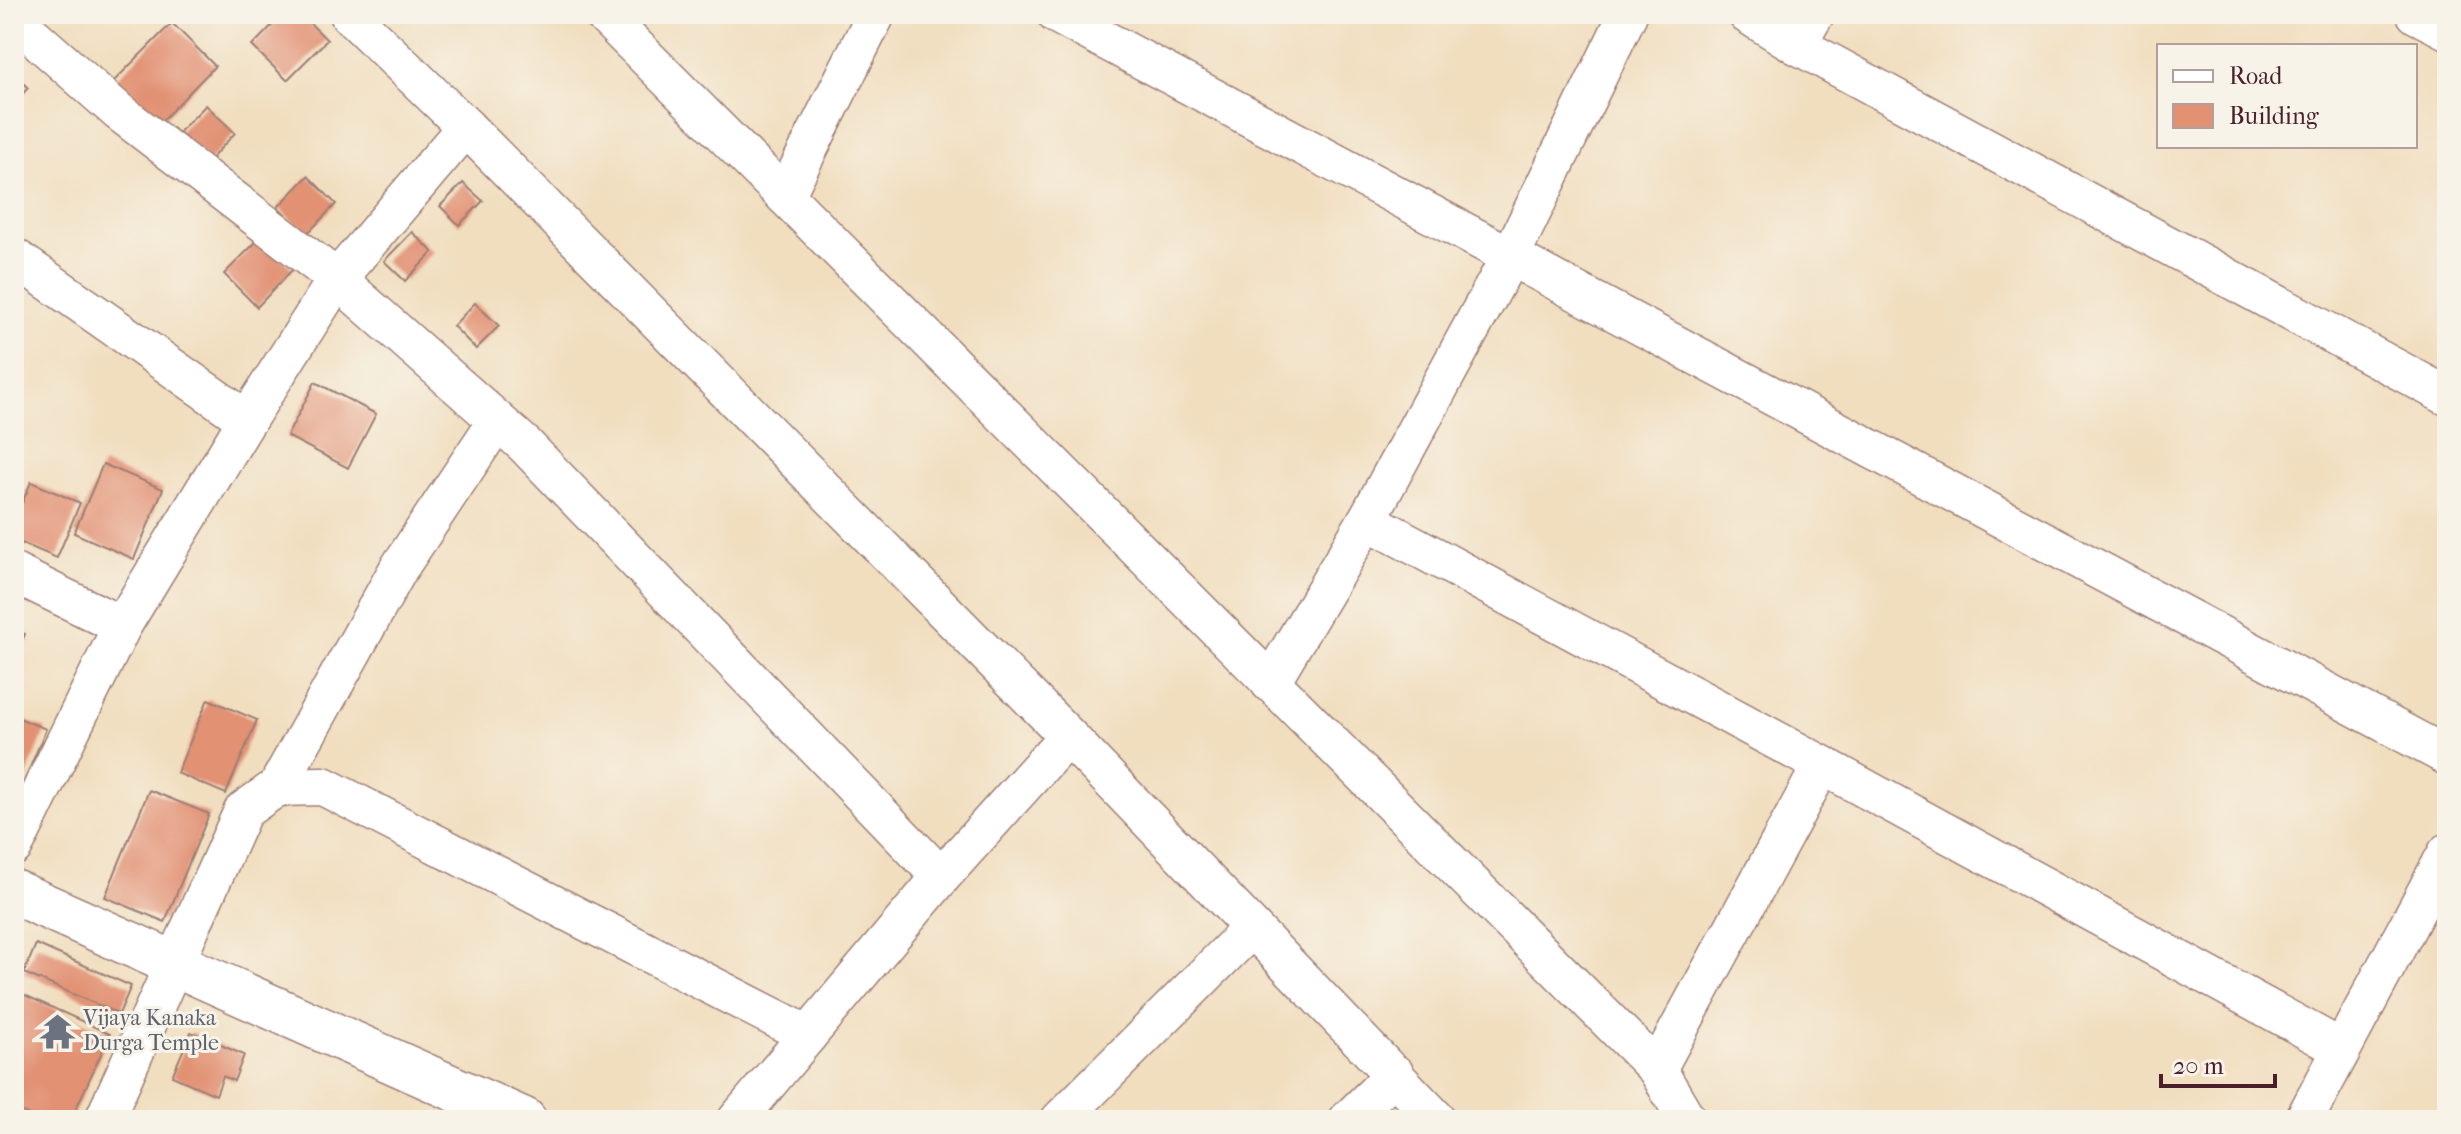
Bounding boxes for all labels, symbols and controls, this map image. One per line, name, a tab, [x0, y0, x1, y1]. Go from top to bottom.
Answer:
legend	[2157, 44, 2417, 148]
text: Road	[2229, 62, 2283, 90]
text: Building	[2229, 102, 2320, 130]
place label: Vijaya Kanaka Durga Temple	[82, 1005, 219, 1056]
temple icon: Vijaya Kanaka Durga Temple	[38, 1012, 76, 1050]
scale bar	[2161, 1038, 2275, 1088]
text: 20 m	[2173, 1052, 2224, 1080]

